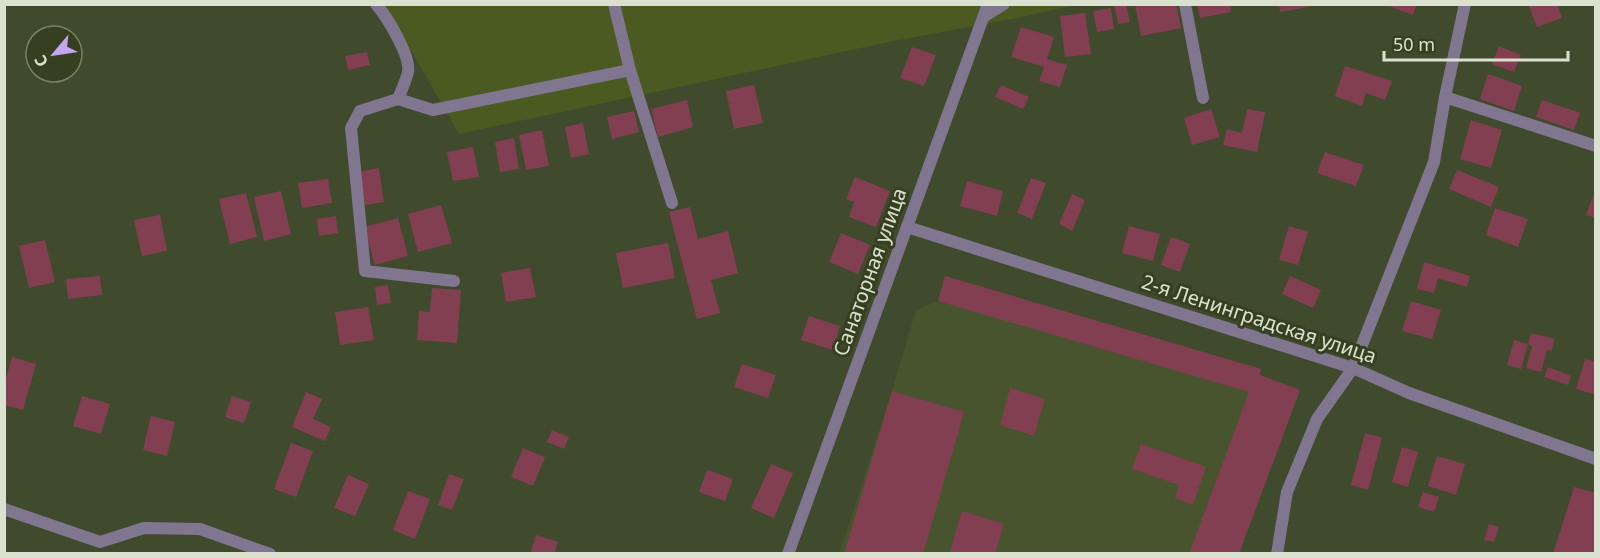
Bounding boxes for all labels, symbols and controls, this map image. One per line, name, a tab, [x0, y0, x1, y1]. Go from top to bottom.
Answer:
north arrow	[24, 24, 84, 84]
scale bar	[1384, 24, 1568, 62]
text: 50 m	[1393, 32, 1435, 56]
text: С	[29, 51, 53, 71]
street label: Санаторная улица	[827, 184, 913, 360]
street label: 2-я Ленинградская улица	[1138, 268, 1380, 369]

